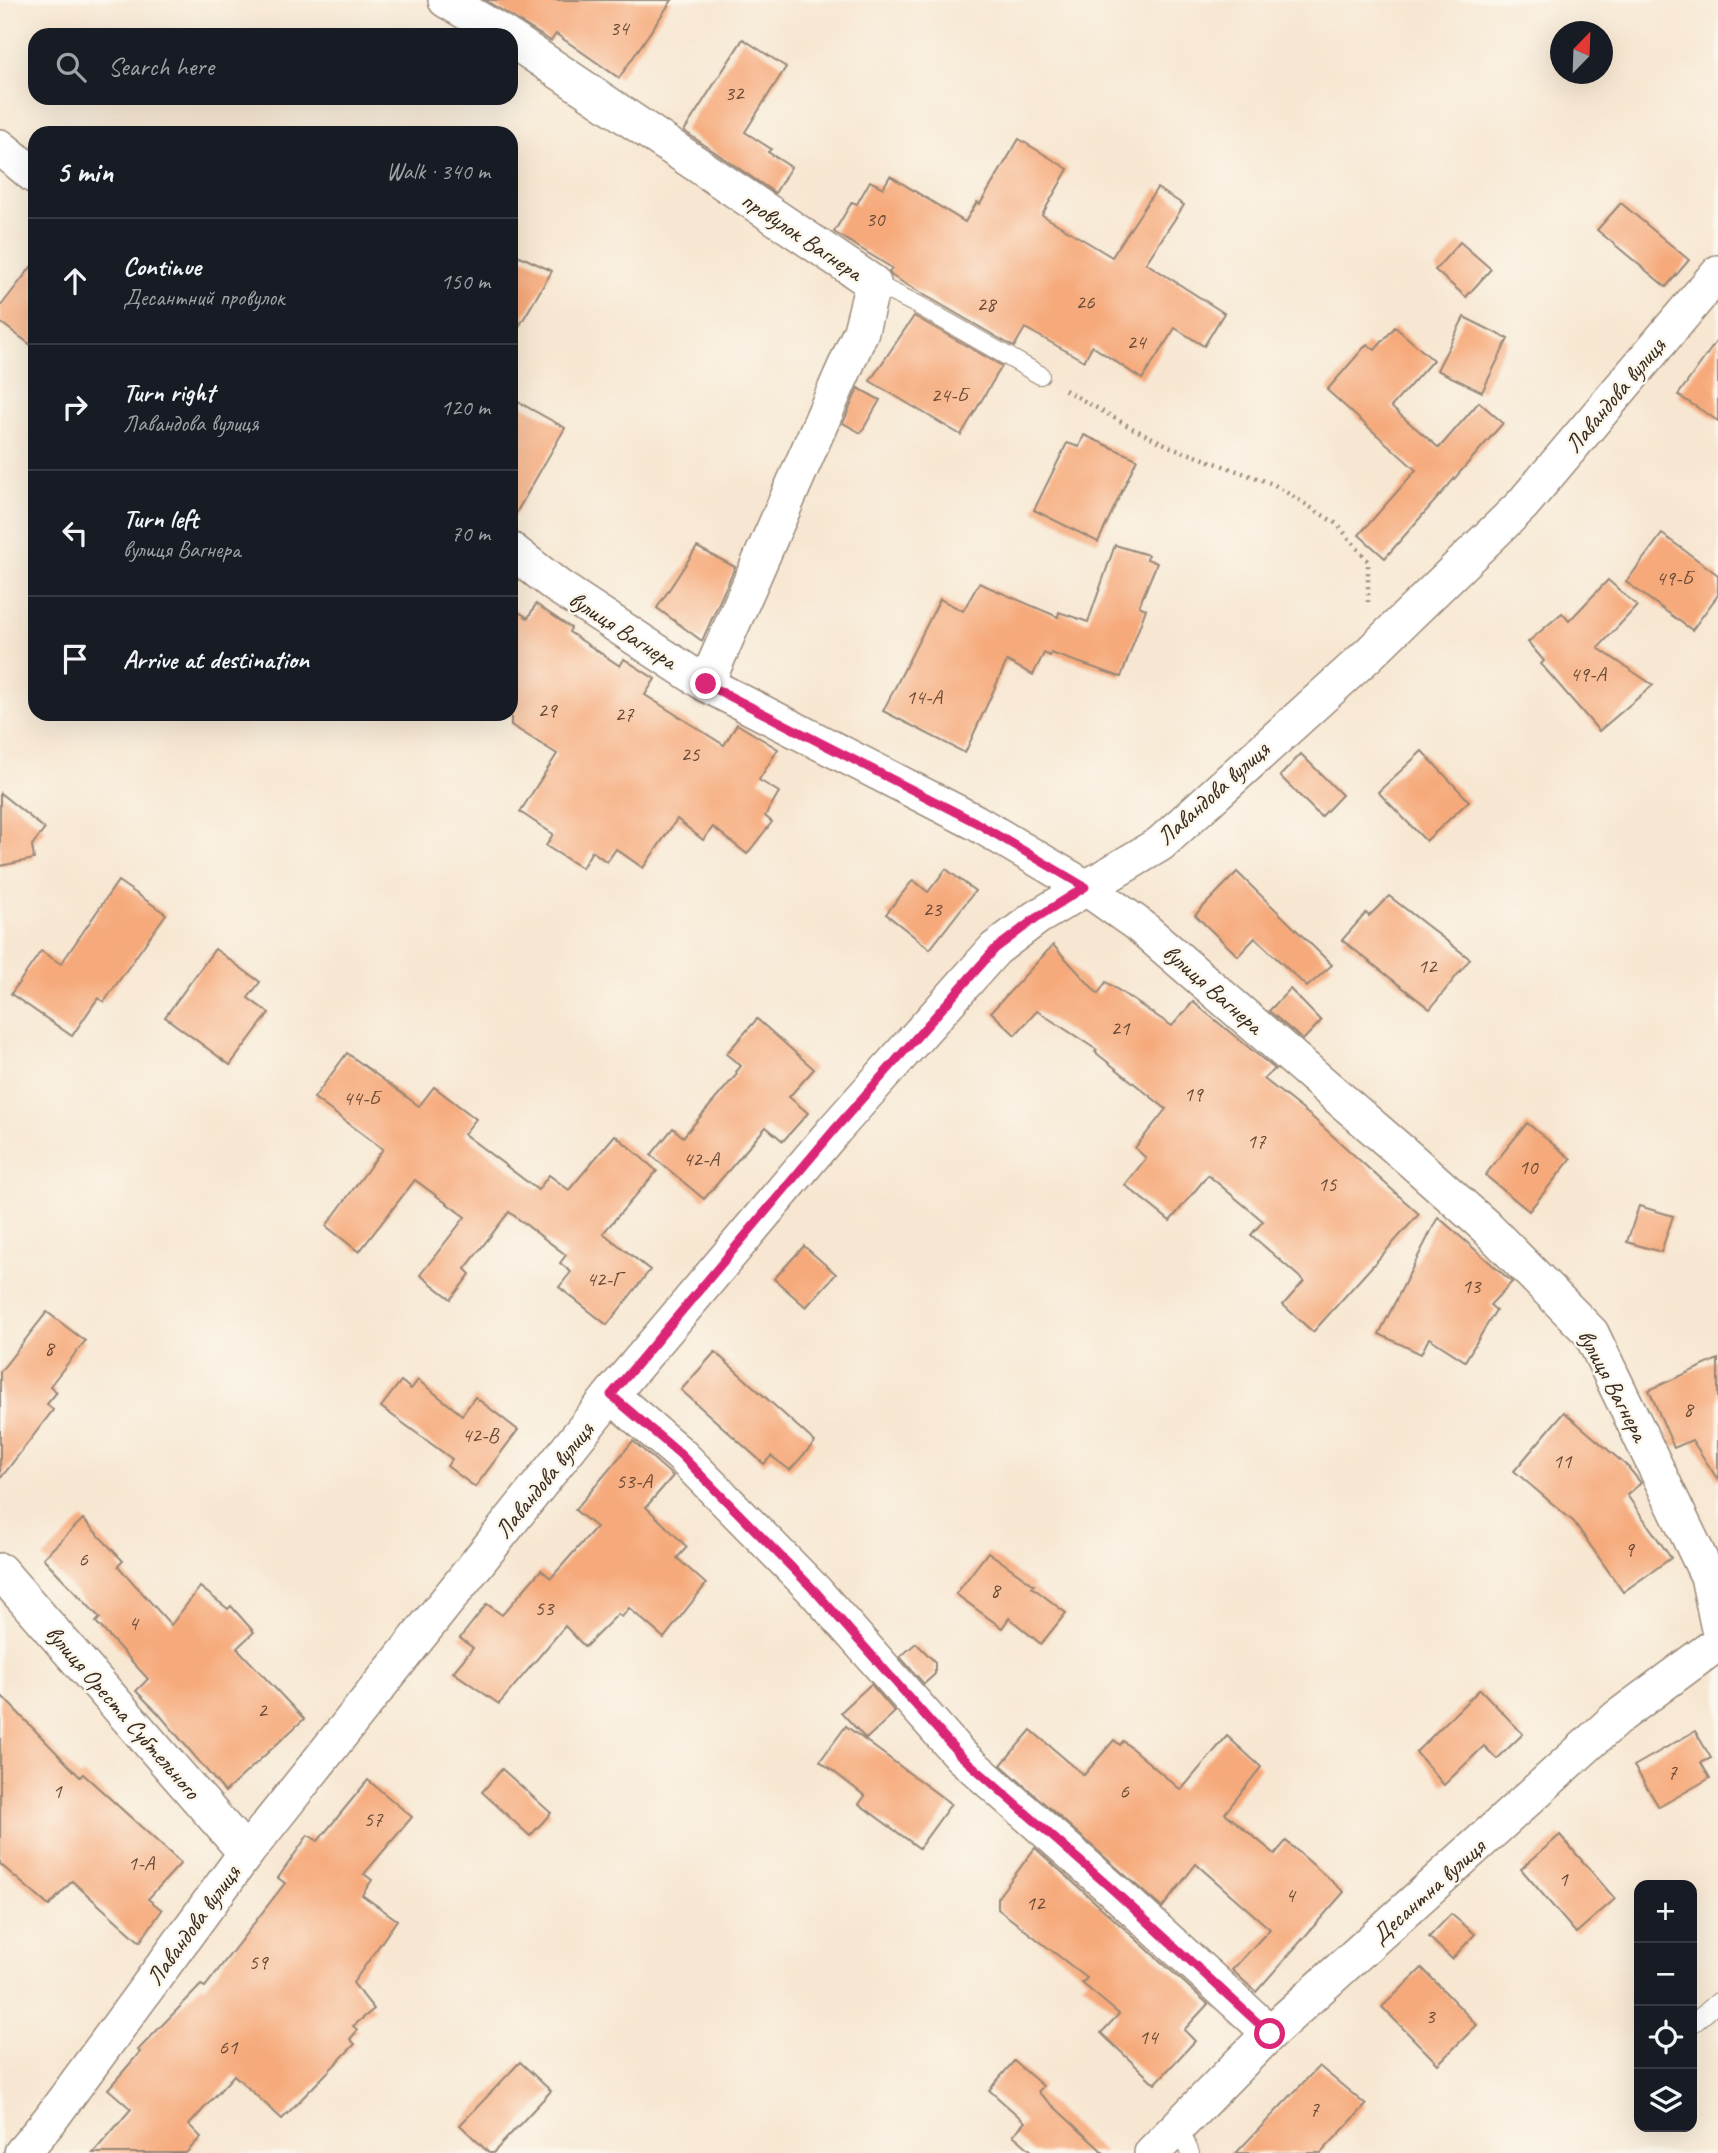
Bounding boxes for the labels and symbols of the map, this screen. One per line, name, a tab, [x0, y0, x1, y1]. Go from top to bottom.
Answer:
house number: 34	[610, 15, 631, 41]
north arrow	[1550, 21, 1613, 84]
house number: 32	[725, 80, 745, 106]
street label: провулок Вагнера	[736, 185, 870, 289]
house number: 30	[866, 206, 886, 232]
house number: 26	[1076, 289, 1095, 315]
house number: 28	[977, 291, 998, 317]
house number: 24	[1127, 329, 1148, 355]
street label: Лавандова вулиця	[1558, 330, 1673, 459]
house number: 24-Б	[931, 382, 971, 408]
house number: 49-Б	[1656, 565, 1696, 591]
street label: вулиця Вагнера	[563, 584, 684, 677]
house number: 49-А	[1570, 661, 1608, 687]
route end	[690, 668, 721, 699]
house number: 14-А	[906, 684, 944, 710]
house number: 29	[538, 697, 558, 723]
house number: 27	[615, 701, 635, 727]
street label: Лавандова вулиця	[1150, 734, 1277, 851]
house number: 25	[681, 741, 701, 767]
house number: 23	[923, 896, 943, 922]
street label: вулиця Вагнера	[1157, 938, 1271, 1042]
house number: 12	[1418, 953, 1438, 979]
house number: 21	[1111, 1015, 1131, 1041]
house number: 19	[1184, 1081, 1204, 1107]
house number: 44-Б	[343, 1085, 383, 1111]
house number: 17	[1247, 1128, 1267, 1154]
house number: 42-А	[683, 1146, 721, 1172]
house number: 10	[1519, 1154, 1539, 1180]
house number: 15	[1318, 1171, 1338, 1197]
house number: 42-Г	[586, 1266, 626, 1292]
house number: 13	[1462, 1273, 1482, 1299]
street label: вулиця Вагнера	[1571, 1324, 1656, 1448]
house number: 8	[44, 1335, 56, 1361]
house number: 8	[1683, 1396, 1695, 1422]
street label: Лавандова вулиця	[488, 1415, 601, 1544]
house number: 42-В	[462, 1422, 500, 1448]
house number: 11	[1553, 1448, 1573, 1474]
house number: 53-А	[616, 1468, 654, 1494]
house number: 9	[1624, 1536, 1635, 1562]
house number: 6	[78, 1546, 88, 1572]
house number: 8	[990, 1577, 1002, 1603]
house number: 53	[535, 1595, 555, 1621]
house number: 4	[128, 1610, 140, 1636]
street label: вулиця Ореста Субтельного	[39, 1619, 208, 1806]
house number: 2	[257, 1697, 268, 1723]
house number: 7	[1667, 1759, 1678, 1785]
house number: 1	[52, 1778, 63, 1804]
house number: 6	[1119, 1778, 1129, 1804]
house number: 57	[364, 1806, 384, 1832]
street label: Десантна вулиця	[1365, 1831, 1493, 1950]
house number: 1-А	[128, 1850, 156, 1876]
street label: Лавандова вулиця	[139, 1858, 247, 1991]
house number: 1	[1558, 1866, 1569, 1892]
house number: 4	[1285, 1882, 1297, 1908]
house number: 12	[1026, 1890, 1046, 1916]
house number: 59	[249, 1949, 269, 1975]
house number: 3	[1425, 2003, 1436, 2029]
route start	[1254, 2018, 1285, 2049]
house number: 14	[1139, 2024, 1160, 2050]
house number: 61	[219, 2034, 239, 2060]
house number: 7	[1309, 2096, 1320, 2122]

